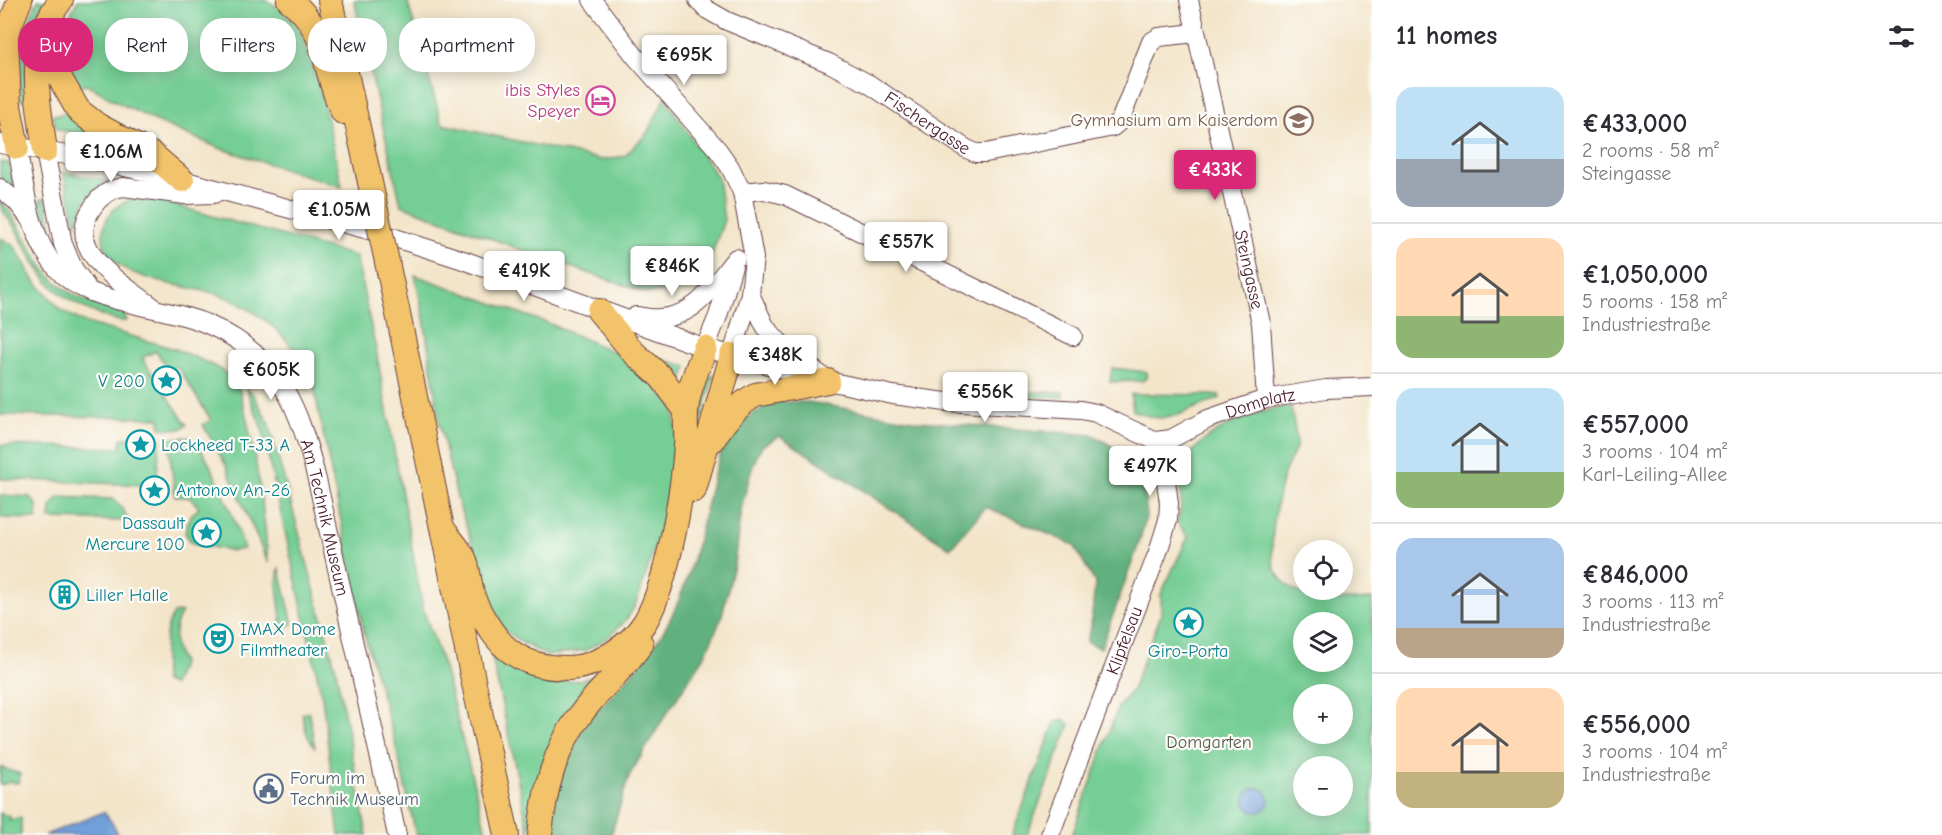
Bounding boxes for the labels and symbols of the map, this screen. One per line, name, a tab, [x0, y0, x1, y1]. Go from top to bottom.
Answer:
pin: €695K	[642, 35, 726, 86]
place label: ibis Styles Speyer	[505, 80, 581, 122]
hotel icon: ibis Styles Speyer	[585, 84, 617, 116]
street label: Fischergasse	[881, 87, 974, 159]
school or university icon: Gymnasium am Kaiserdom	[1283, 104, 1315, 136]
place label: Gymnasium am Kaiserdom	[1071, 110, 1278, 131]
pin: €1.06M	[62, 132, 160, 183]
pin: €433K	[1173, 150, 1257, 201]
pin: €1.05M	[290, 190, 388, 241]
pin: €557K	[864, 222, 948, 273]
street label: Steingasse	[1230, 228, 1268, 311]
pin: €846K	[630, 246, 714, 297]
pin: €419K	[482, 251, 566, 302]
pin: €348K	[733, 335, 817, 386]
pin: €605K	[229, 350, 313, 401]
place icon: V 200	[150, 365, 182, 397]
place label: V 200	[98, 371, 145, 392]
pin: €556K	[943, 372, 1027, 423]
street label: Domplatz	[1223, 384, 1297, 423]
place icon: Lockheed T-33 A	[124, 429, 156, 461]
place label: Lockheed T-33 A	[161, 435, 290, 456]
street label: Am Technik Museum	[296, 436, 353, 598]
pin: €497K	[1108, 446, 1192, 497]
place icon: Antonov An-26	[139, 474, 171, 506]
place label: Antonov An-26	[176, 480, 290, 501]
place label: Dassault Mercure 100	[86, 513, 186, 555]
place icon: Dassault Mercure 100	[190, 517, 222, 549]
building icon: Liller Halle	[49, 579, 81, 611]
place label: Liller Halle	[86, 585, 168, 606]
street label: Klipfelsau	[1102, 604, 1147, 678]
place icon: Giro-Porta	[1172, 606, 1204, 638]
place label: IMAX Dome Filmtheater	[240, 619, 336, 661]
theatre icon: IMAX Dome Filmtheater	[203, 623, 235, 655]
place label: Giro-Porta	[1148, 641, 1228, 662]
park label: Domgarten	[1166, 732, 1252, 753]
place label: Forum im Technik Museum	[290, 768, 419, 810]
public building icon: Forum im Technik Museum	[253, 772, 285, 804]

